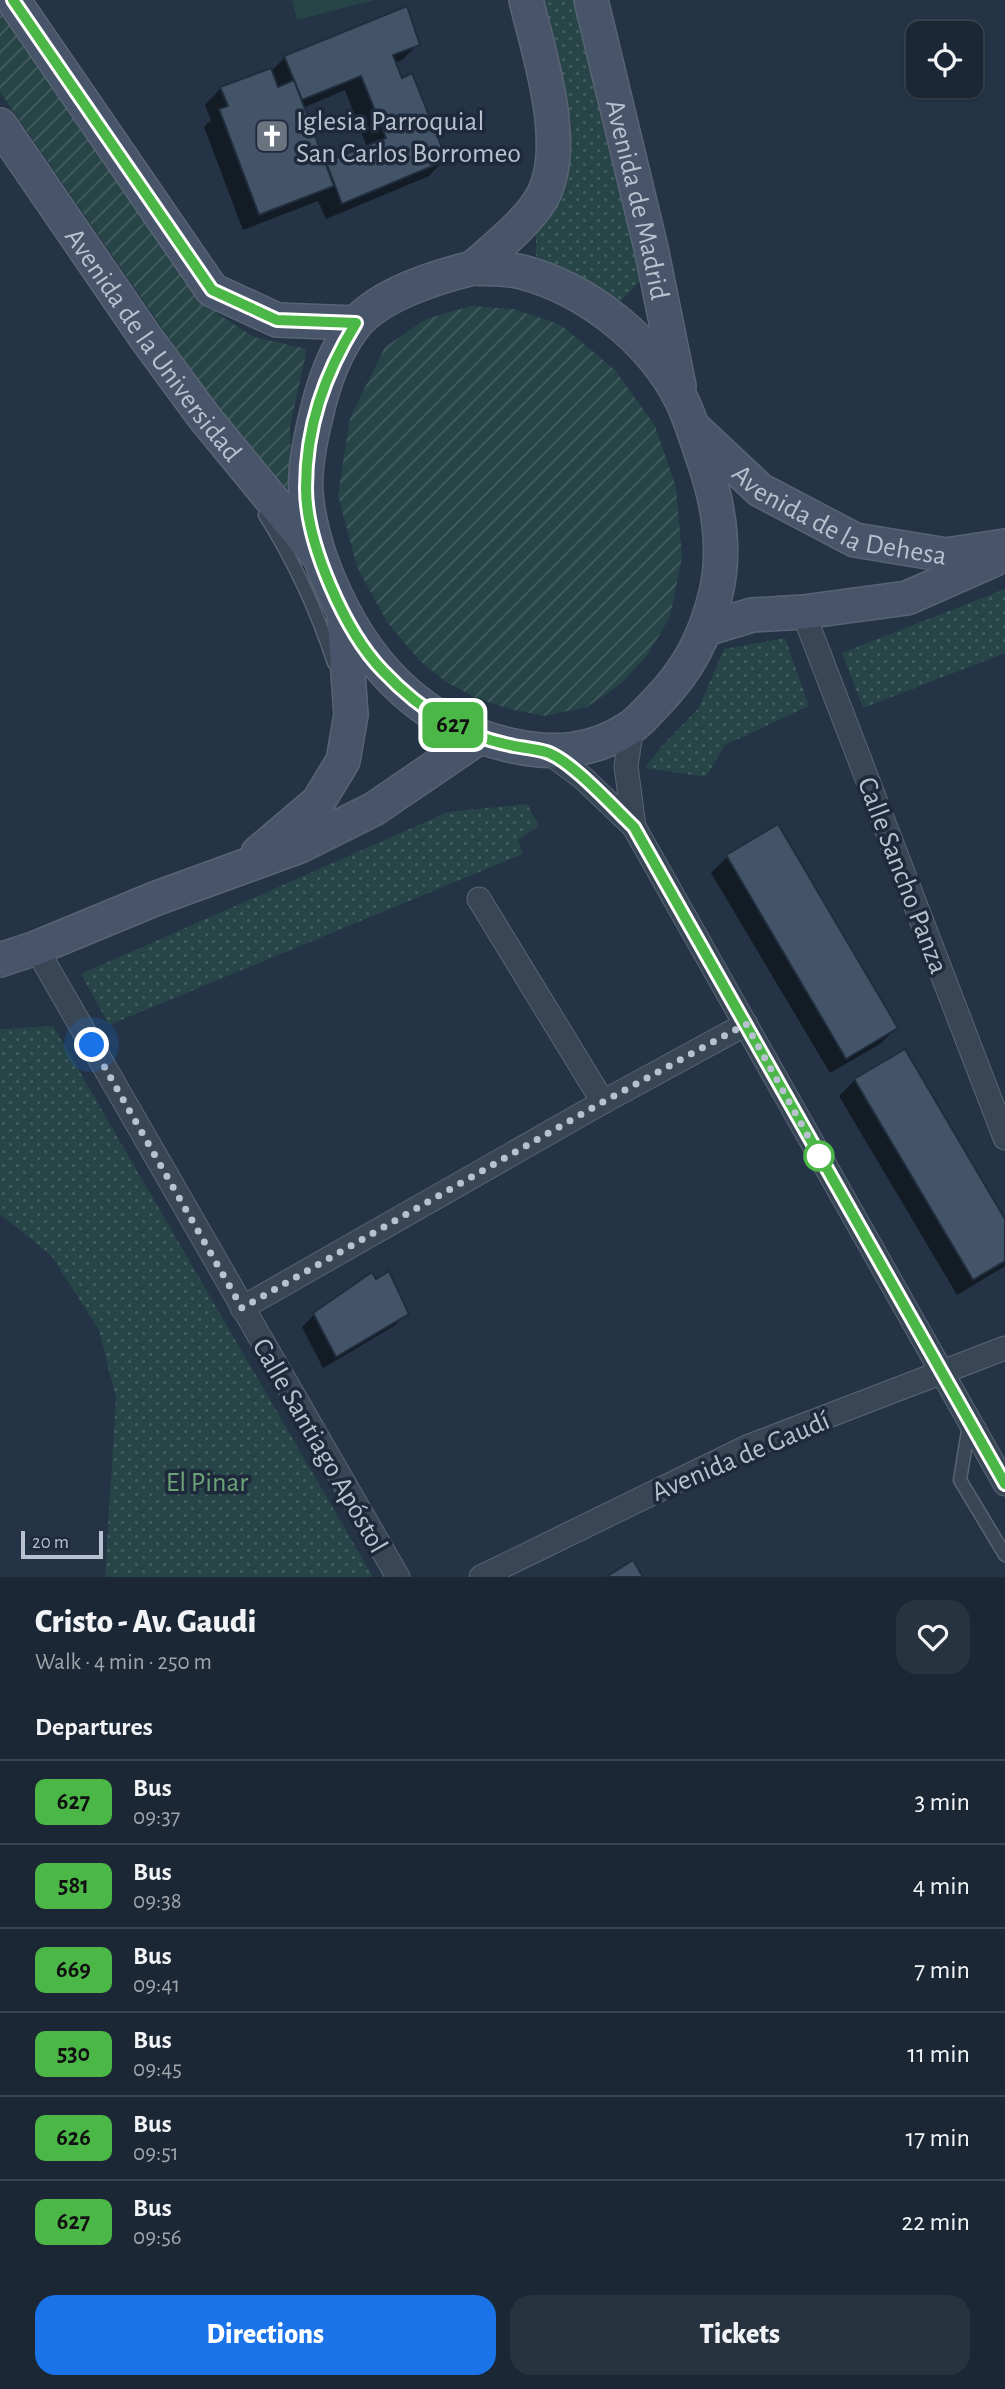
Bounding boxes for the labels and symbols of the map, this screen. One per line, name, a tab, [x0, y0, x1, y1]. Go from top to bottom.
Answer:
street label: Avenida de Madrid	[600, 97, 673, 302]
place label: Iglesia Parroquial San Carlos Borromeo	[296, 108, 521, 168]
church icon: Iglesia Parroquial San Carlos Borromeo	[253, 117, 291, 155]
street label: Avenida de la Universidad	[59, 224, 246, 467]
street label: Avenida de la Dehesa	[726, 460, 949, 571]
line badge: 627	[413, 702, 493, 748]
street label: Calle Sancho Panza	[852, 774, 952, 978]
your location	[74, 1027, 109, 1062]
unlabelled marker	[804, 1141, 834, 1171]
street label: Calle Santiago Apóstol	[247, 1334, 392, 1558]
street label: Avenida de Gaudí	[648, 1407, 834, 1507]
park label: El Pinar	[166, 1469, 248, 1497]
scale bar	[21, 1528, 103, 1560]

